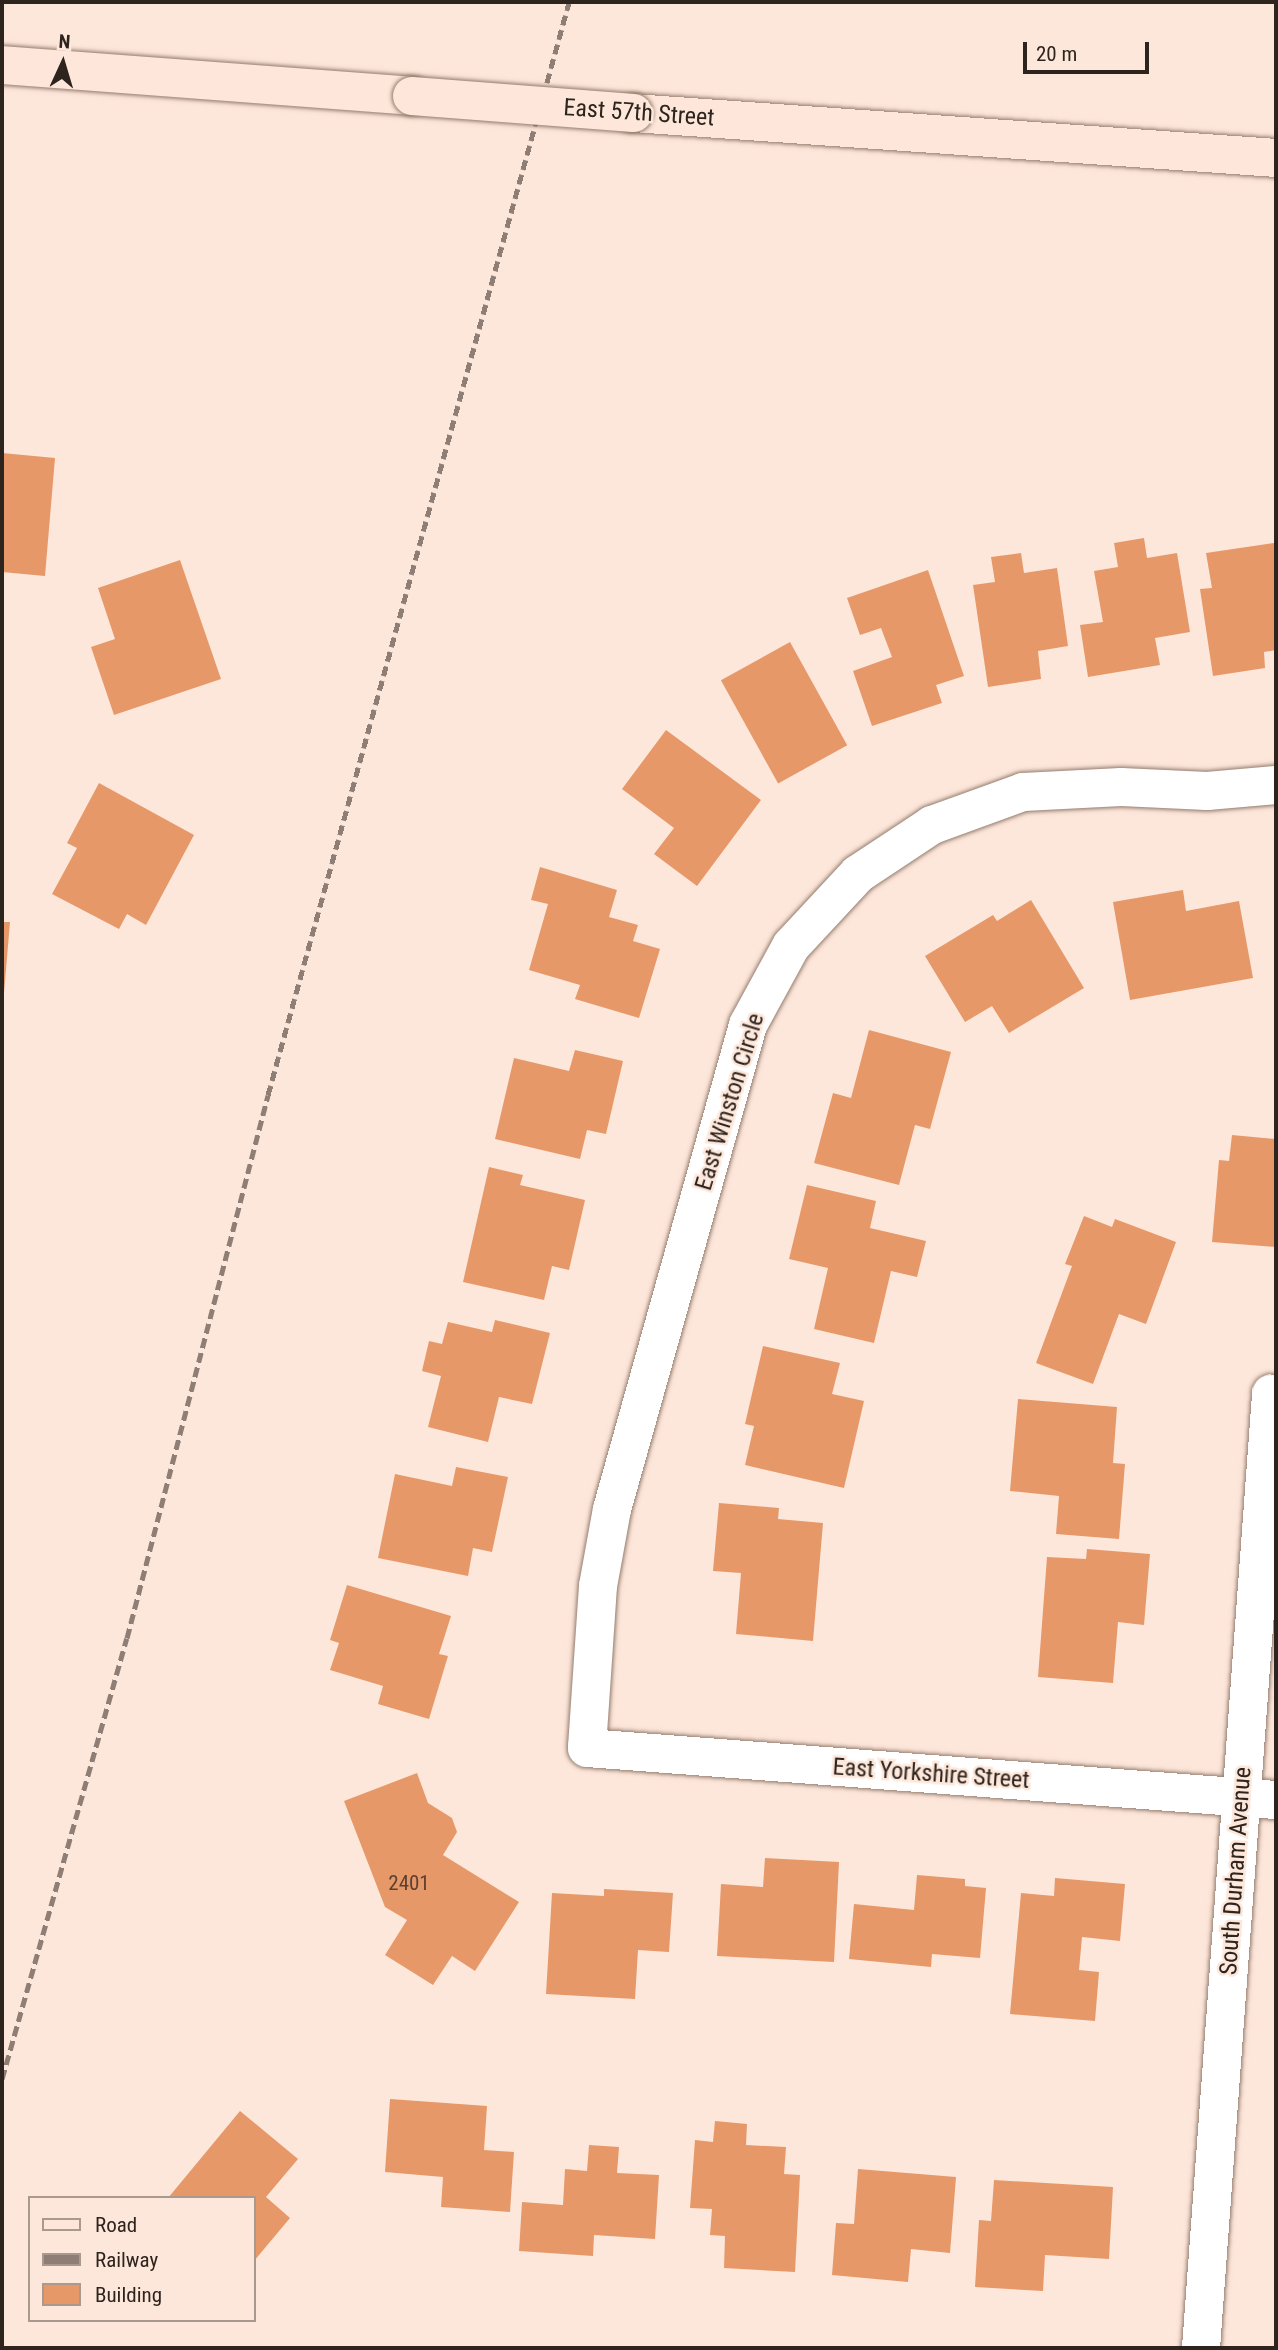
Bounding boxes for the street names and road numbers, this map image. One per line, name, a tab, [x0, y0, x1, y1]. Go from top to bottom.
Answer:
street label: East 57th Street	[563, 93, 715, 133]
street label: East Winston Circle	[689, 1010, 771, 1194]
street label: East Yorkshire Street	[832, 1753, 1030, 1795]
street label: South Durham Avenue	[1214, 1766, 1258, 1976]

